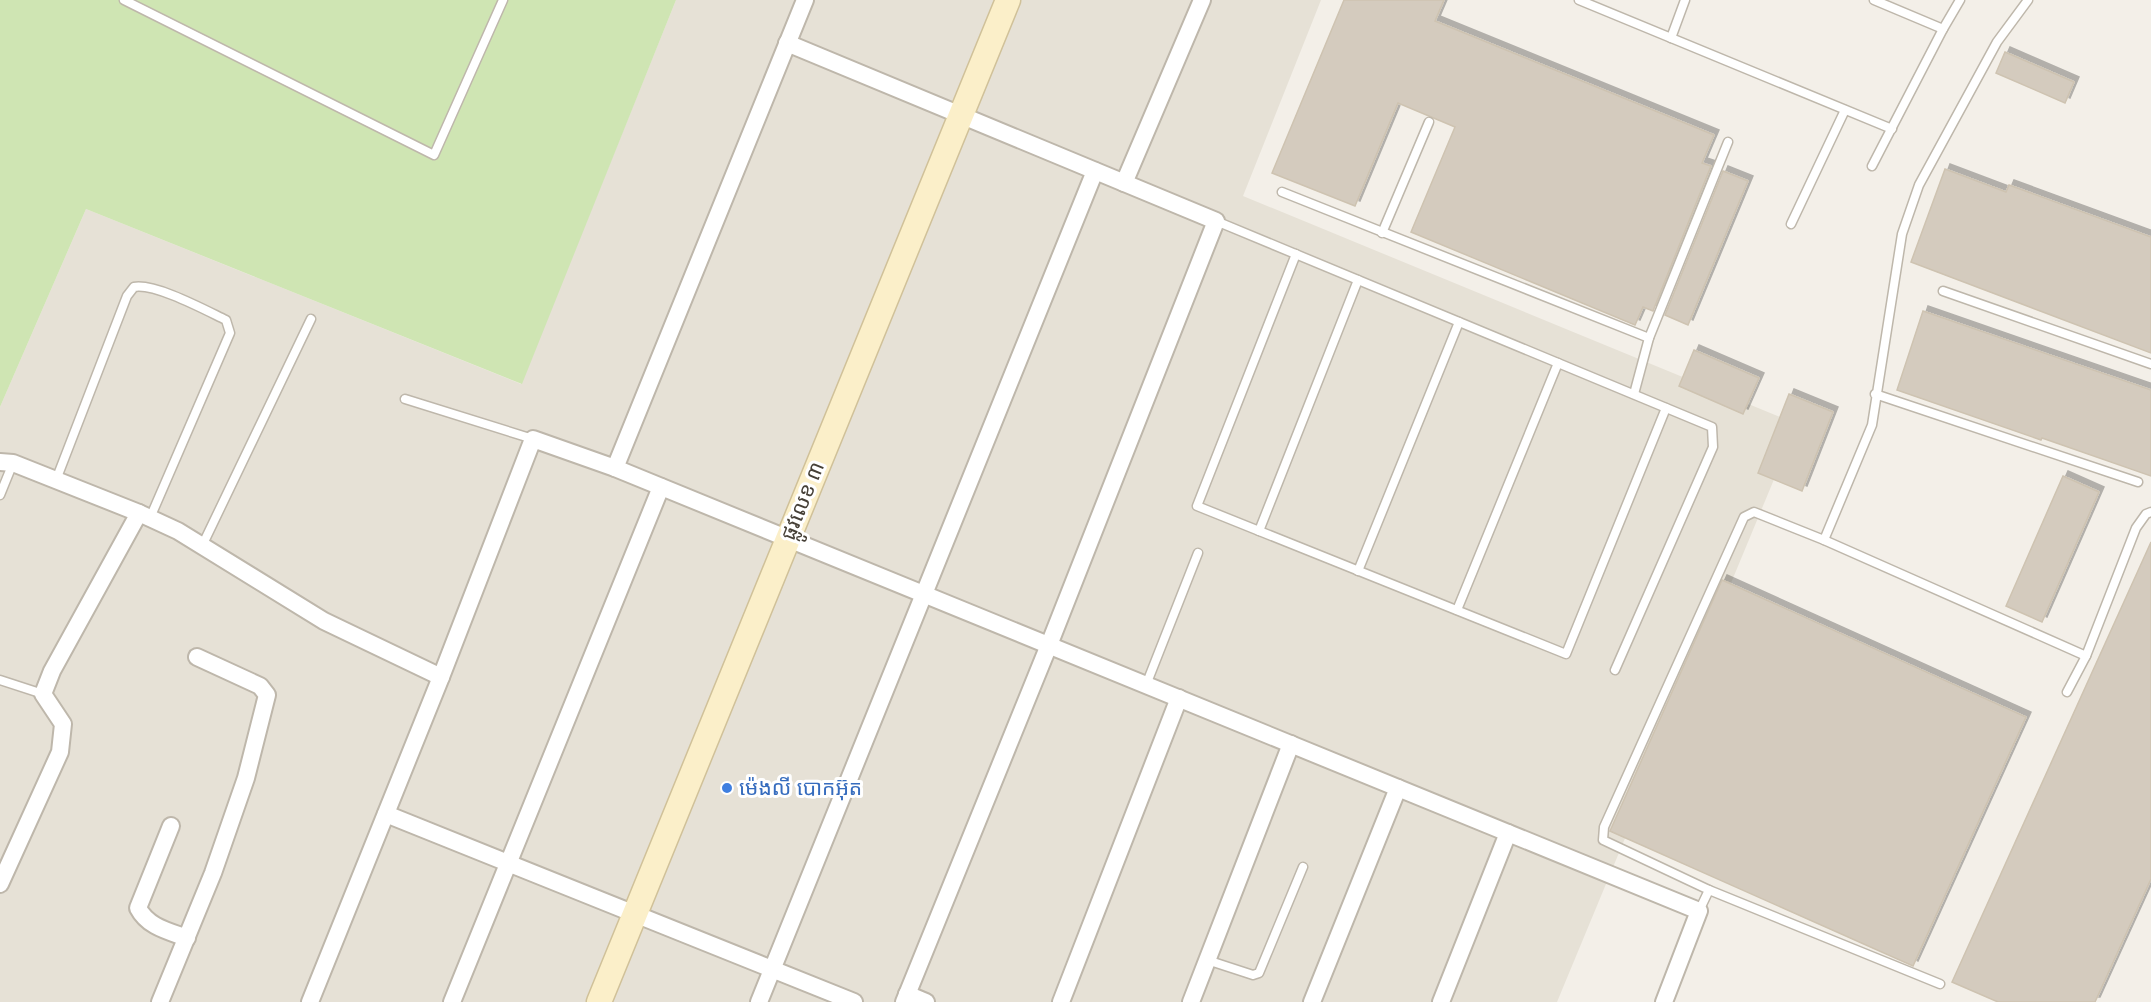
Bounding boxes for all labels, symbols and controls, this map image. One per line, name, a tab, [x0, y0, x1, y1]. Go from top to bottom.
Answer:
street label: ផ្លូវលេខ ៣	[776, 458, 836, 546]
place label: ម៉េងលី បោកអ៊ុត	[739, 776, 862, 801]
marker: ម៉េងលី បោកអ៊ុត	[720, 781, 734, 795]

